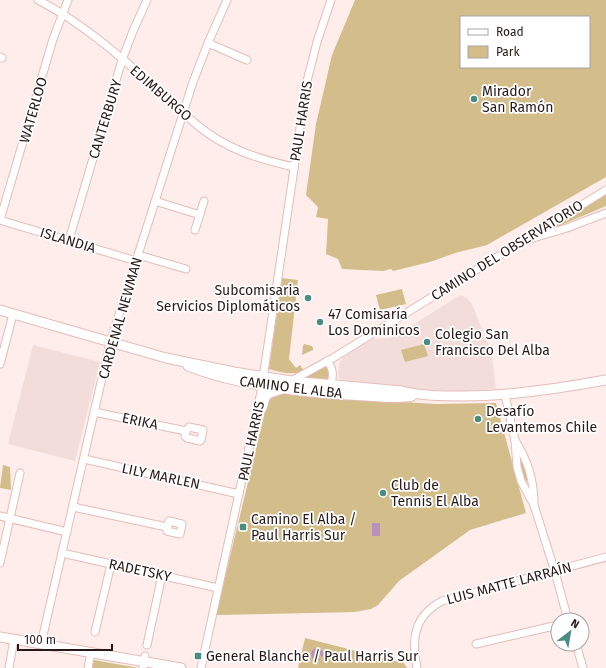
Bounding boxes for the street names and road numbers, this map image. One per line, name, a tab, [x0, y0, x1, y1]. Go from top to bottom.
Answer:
street label: EDIMBURGO	[126, 62, 195, 125]
street label: WATERLOO	[16, 75, 51, 145]
street label: CANTERBURY	[85, 77, 126, 161]
street label: PAUL HARRIS	[287, 79, 316, 163]
street label: CAMINO DEL OBSERVATORIO	[428, 197, 586, 304]
street label: ISLANDIA	[38, 224, 98, 257]
street label: CARDENAL NEWMAN	[95, 255, 146, 381]
street label: CAMINO EL ALBA	[239, 373, 343, 402]
street label: PAUL HARRIS	[235, 399, 268, 483]
street label: ERIKA	[120, 409, 159, 434]
street label: LILY MARLEN	[120, 460, 202, 493]
street label: RADETSKY	[107, 556, 173, 585]
street label: LUIS MATTE LARRAÍN	[444, 558, 574, 608]

